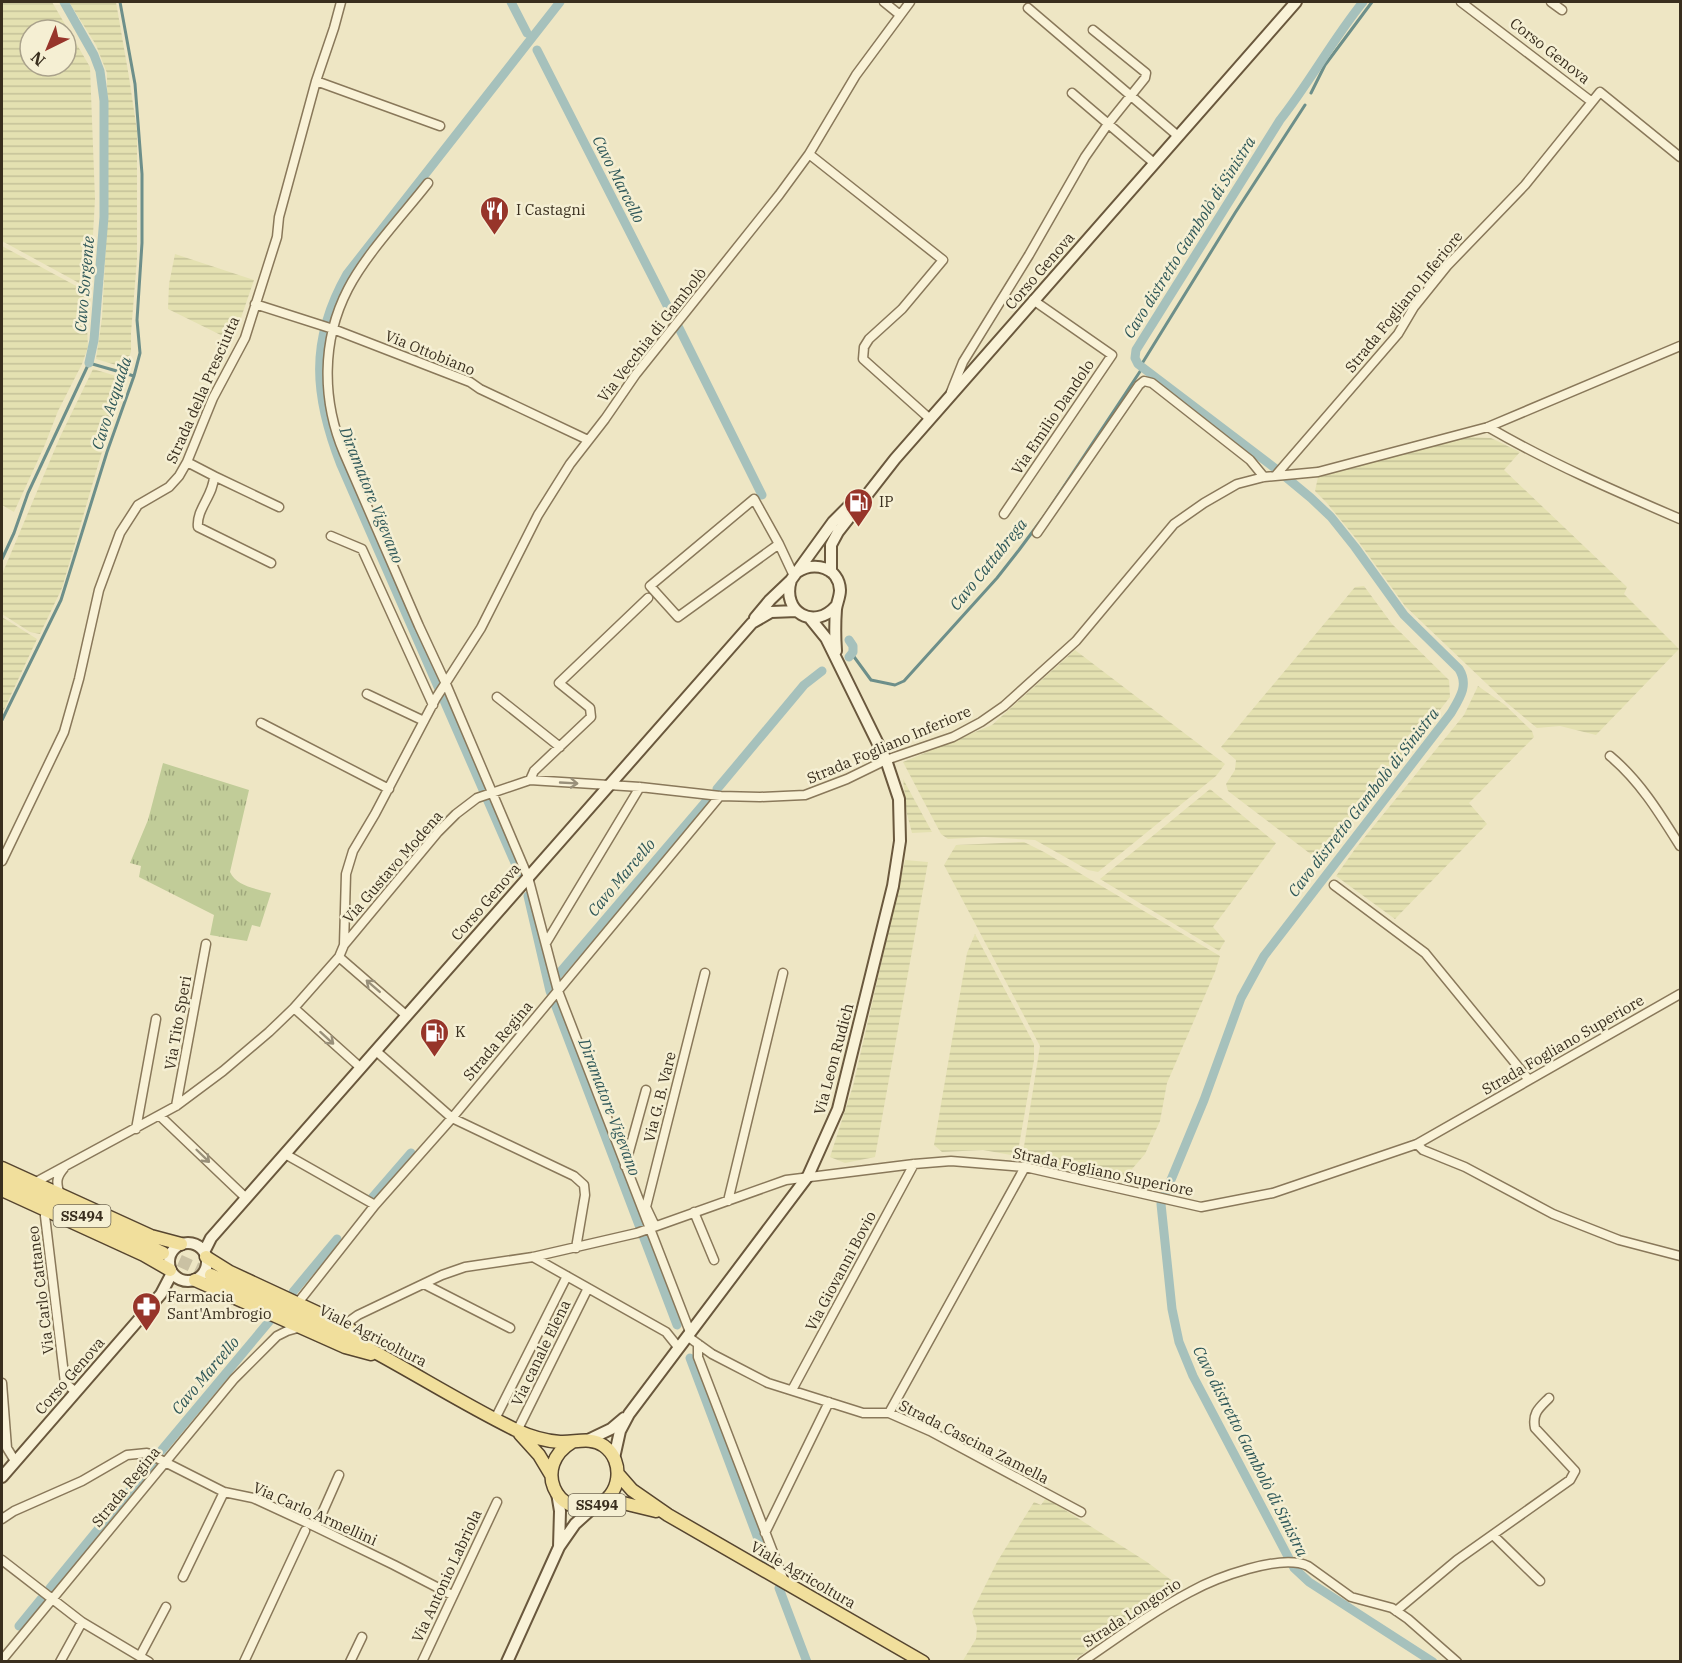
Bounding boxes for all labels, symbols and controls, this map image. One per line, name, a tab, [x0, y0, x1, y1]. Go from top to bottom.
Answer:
street label: Corso Genova	[1506, 13, 1594, 88]
north arrow	[18, 18, 78, 78]
text: N	[26, 47, 49, 71]
water label: Cavo Marcello	[588, 132, 650, 226]
water label: Cavo distretto Gambolò di Sinistra	[1119, 132, 1260, 342]
restaurant icon: I Castagni	[479, 194, 511, 236]
place label: I Castagni	[516, 200, 586, 219]
street label: Strada Fogliano Inferiore	[1341, 227, 1467, 376]
street label: Corso Genova	[1001, 228, 1079, 313]
water label: Cavo Sorgente	[70, 235, 98, 333]
street label: Via Vecchia di Gambolò	[593, 264, 710, 406]
street label: Strada della Presciutta	[161, 313, 244, 466]
street label: Via Ottobiano	[382, 326, 478, 379]
water label: Cavo Acquada	[87, 354, 135, 452]
street label: Via Emilio Dandolo	[1007, 356, 1098, 478]
water label: Diramatore Vigevano	[335, 423, 409, 566]
fuel station icon: IP	[842, 486, 874, 528]
place label: IP	[879, 492, 894, 511]
water label: Cavo Cattabrega	[945, 514, 1031, 614]
street label: Strada Fogliano Inferiore	[804, 701, 974, 788]
water label: Cavo distretto Gambolò di Sinistra	[1283, 703, 1443, 900]
one-way arrow	[559, 777, 579, 788]
street label: Via Gustavo Modena	[339, 806, 447, 927]
water label: Cavo Marcello	[583, 834, 659, 920]
street label: Corso Genova	[447, 859, 525, 944]
street label: Via Tito Speri	[160, 974, 195, 1071]
one-way arrow	[366, 979, 381, 993]
street label: Strada Fogliano Superiore	[1478, 990, 1647, 1099]
street label: Strada Regina	[459, 997, 536, 1084]
street label: Via Leon Rudich	[809, 1001, 858, 1117]
fuel station icon: K	[418, 1016, 450, 1058]
place label: K	[455, 1022, 466, 1041]
one-way arrow	[320, 1031, 335, 1045]
water label: Diramatore Vigevano	[574, 1035, 645, 1179]
street label: Via G. B. Vare	[639, 1050, 680, 1144]
street label: Strada Fogliano Superiore	[1011, 1143, 1195, 1200]
one-way arrow	[195, 1149, 210, 1164]
road number: SS494	[54, 1205, 110, 1227]
street label: Via Giovanni Bovio	[801, 1208, 880, 1334]
street label: Via Carlo Cattaneo	[23, 1225, 58, 1355]
place label: Farmacia Sant'Ambrogio	[167, 1287, 271, 1323]
pharmacy icon: Farmacia Sant'Ambrogio	[130, 1290, 162, 1332]
street label: Via canale Elena	[507, 1297, 574, 1409]
street label: Viale Agricoltura	[316, 1300, 430, 1371]
water label: Cavo Marcello	[167, 1332, 243, 1418]
street label: Corso Genova	[31, 1333, 109, 1418]
water label: Cavo distretto Gambolò di Sinistra	[1189, 1342, 1313, 1560]
street label: Strada Cascina Zamella	[896, 1395, 1052, 1488]
street label: Strada Regina	[87, 1443, 164, 1531]
street label: Via Carlo Armellini	[250, 1478, 381, 1550]
road number: SS494	[568, 1494, 626, 1516]
street label: Via Antonio Labriola	[407, 1506, 486, 1645]
street label: Viale Agricoltura	[747, 1537, 859, 1612]
street label: Strada Longorio	[1079, 1574, 1184, 1651]

